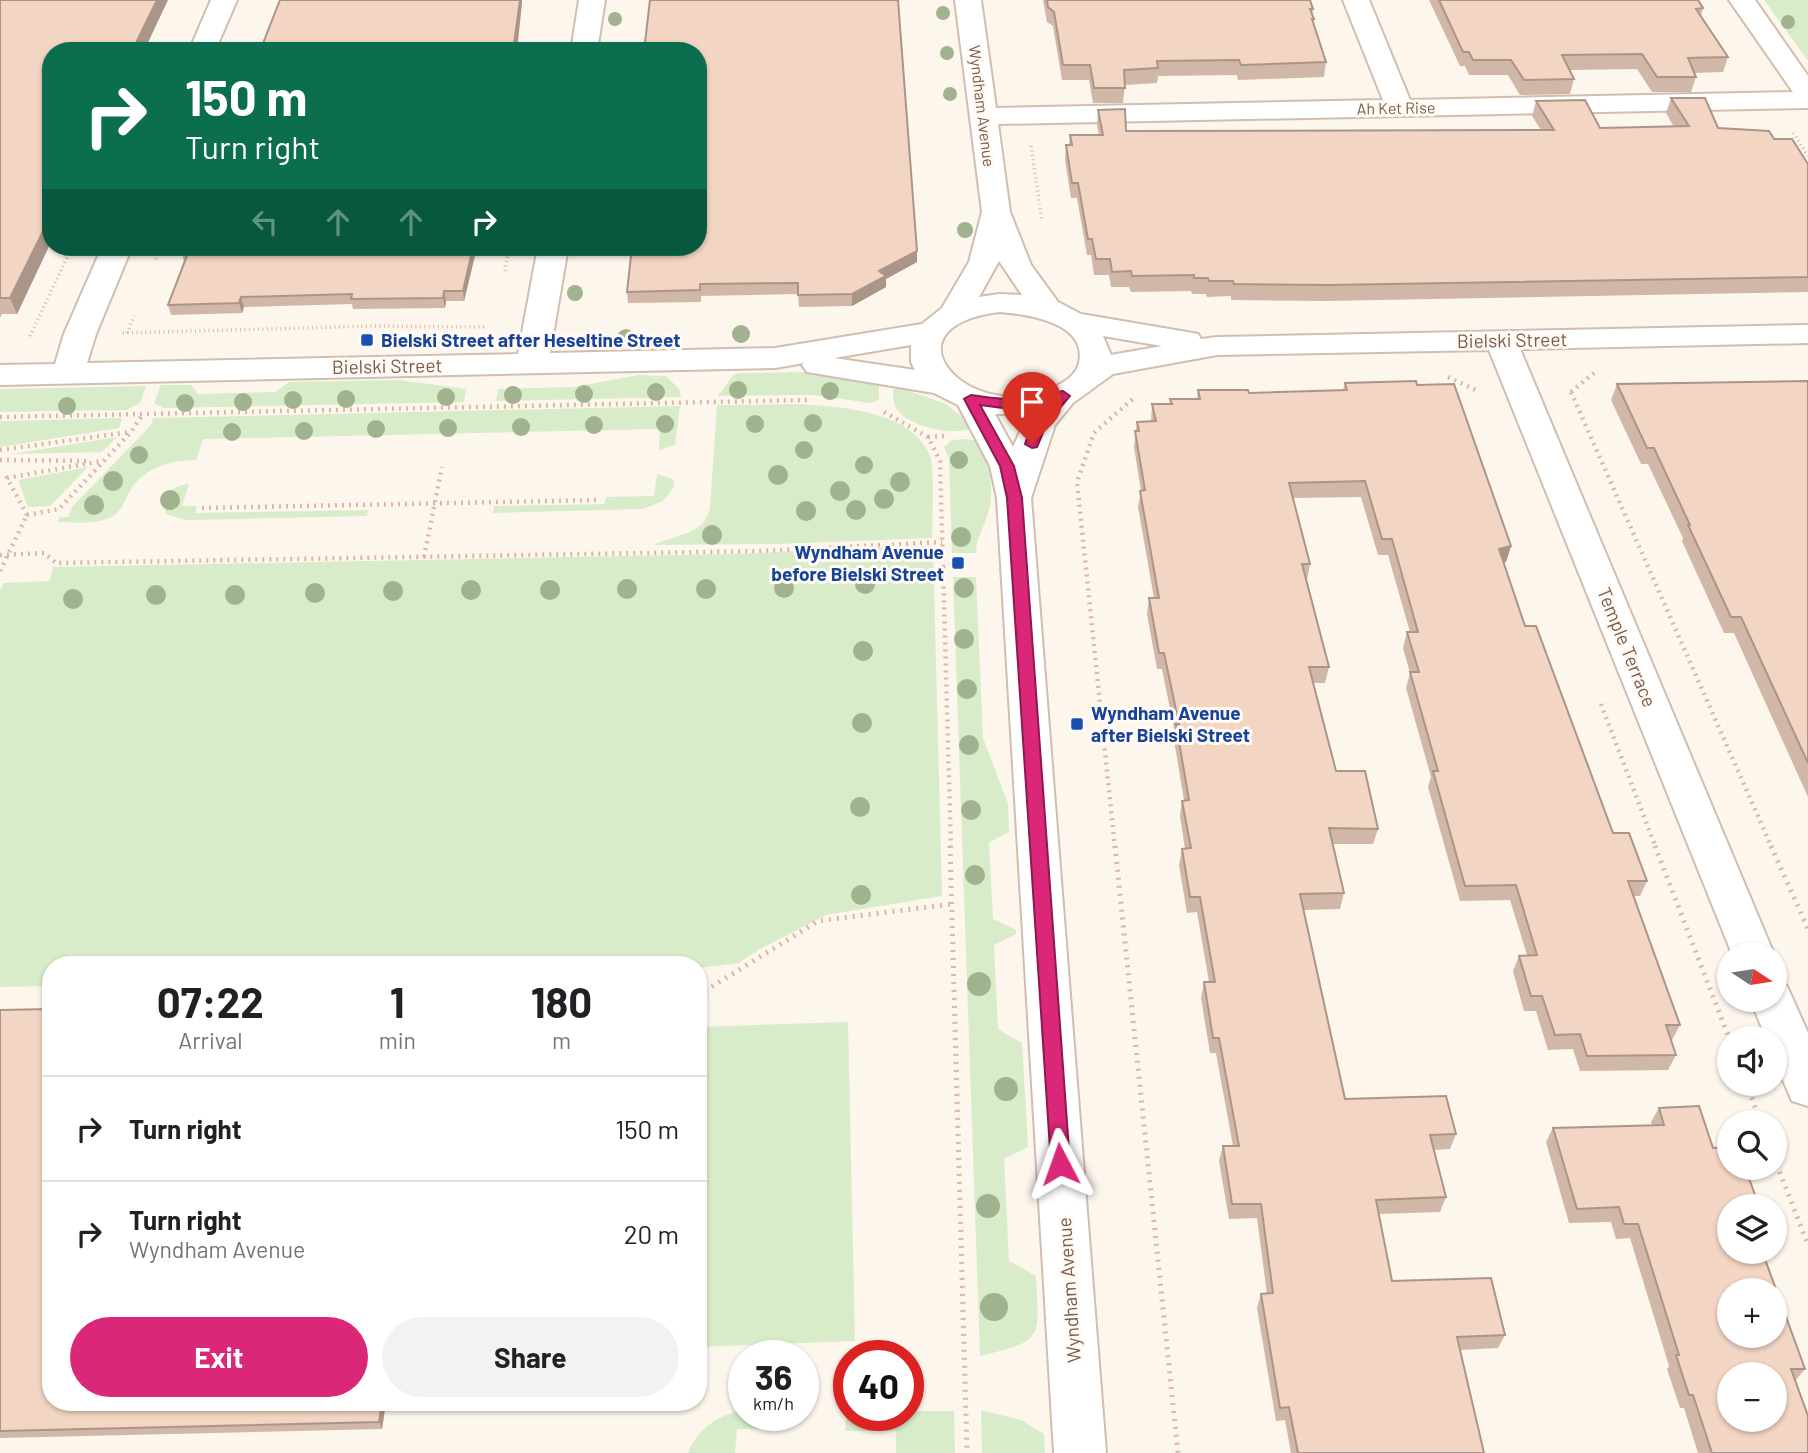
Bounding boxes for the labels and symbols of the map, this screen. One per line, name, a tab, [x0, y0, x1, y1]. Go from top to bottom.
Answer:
street label: Wyndham Avenue	[966, 44, 999, 168]
street label: Ah Ket Rise	[1357, 97, 1435, 118]
street label: Bielski Street	[1457, 327, 1567, 352]
place label: Bielski Street after Heseltine Street	[381, 328, 680, 351]
marker: Bielski Street after Heseltine Street	[359, 332, 375, 348]
street label: Bielski Street	[332, 353, 442, 378]
pin	[1002, 372, 1062, 444]
place label: Wyndham Avenue before Bielski Street	[771, 540, 944, 585]
marker: Wyndham Avenue before Bielski Street	[950, 555, 966, 571]
street label: Temple Terrace	[1593, 584, 1662, 710]
place label: Wyndham Avenue after Bielski Street	[1091, 701, 1250, 746]
marker: Wyndham Avenue after Bielski Street	[1069, 716, 1085, 732]
north arrow	[1717, 942, 1787, 1012]
position arrow	[1023, 1127, 1097, 1201]
street label: Wyndham Avenue	[1052, 1217, 1085, 1363]
speed limit sign: 40	[833, 1340, 924, 1431]

